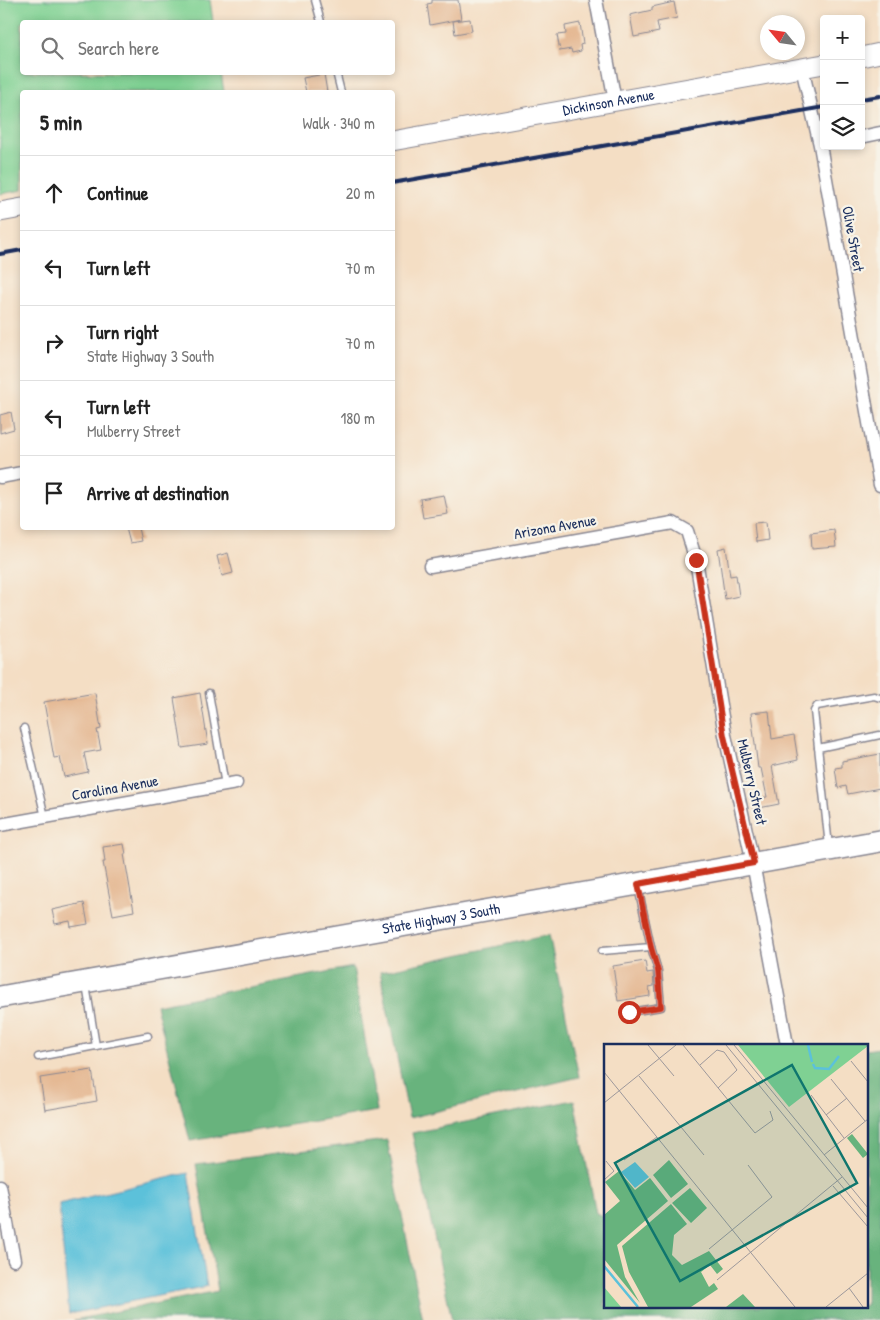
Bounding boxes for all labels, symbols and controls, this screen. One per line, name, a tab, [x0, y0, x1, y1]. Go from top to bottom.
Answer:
north arrow	[760, 15, 805, 60]
map controls	[820, 15, 865, 150]
button: +	[820, 15, 865, 60]
search box	[20, 20, 395, 75]
icon: search	[38, 34, 66, 62]
text: Search here	[78, 35, 159, 61]
button: −	[820, 60, 865, 105]
street label: Dickinson Avenue	[561, 83, 656, 120]
button: layers	[820, 105, 865, 150]
text: 5 min	[40, 108, 82, 137]
text: Walk · 340 m	[303, 112, 375, 134]
icon: ahead	[40, 179, 68, 207]
text: Continue	[87, 180, 148, 206]
text: 20 m	[346, 182, 375, 204]
street label: Olive Street	[837, 205, 870, 274]
icon: left	[40, 254, 68, 282]
text: Turn left	[87, 255, 150, 281]
text: 70 m	[345, 257, 375, 279]
text: Turn right	[87, 319, 158, 345]
icon: right	[40, 329, 68, 357]
text: 70 m	[345, 332, 375, 354]
text: State Highway 3 South	[87, 345, 214, 367]
text: Turn left	[87, 394, 150, 420]
icon: left	[40, 404, 68, 432]
text: 180 m	[341, 407, 375, 429]
text: Mulberry Street	[87, 420, 180, 442]
icon: arrive	[40, 479, 68, 507]
text: Arrive at destination	[87, 480, 229, 506]
street label: Arizona Avenue	[512, 509, 598, 544]
route end	[685, 549, 708, 572]
street label: Mulberry Street	[732, 737, 773, 828]
street label: Carolina Avenue	[70, 770, 160, 805]
street label: State Highway 3 South	[380, 898, 502, 939]
route start	[618, 1001, 641, 1024]
inset map	[604, 1044, 868, 1308]

